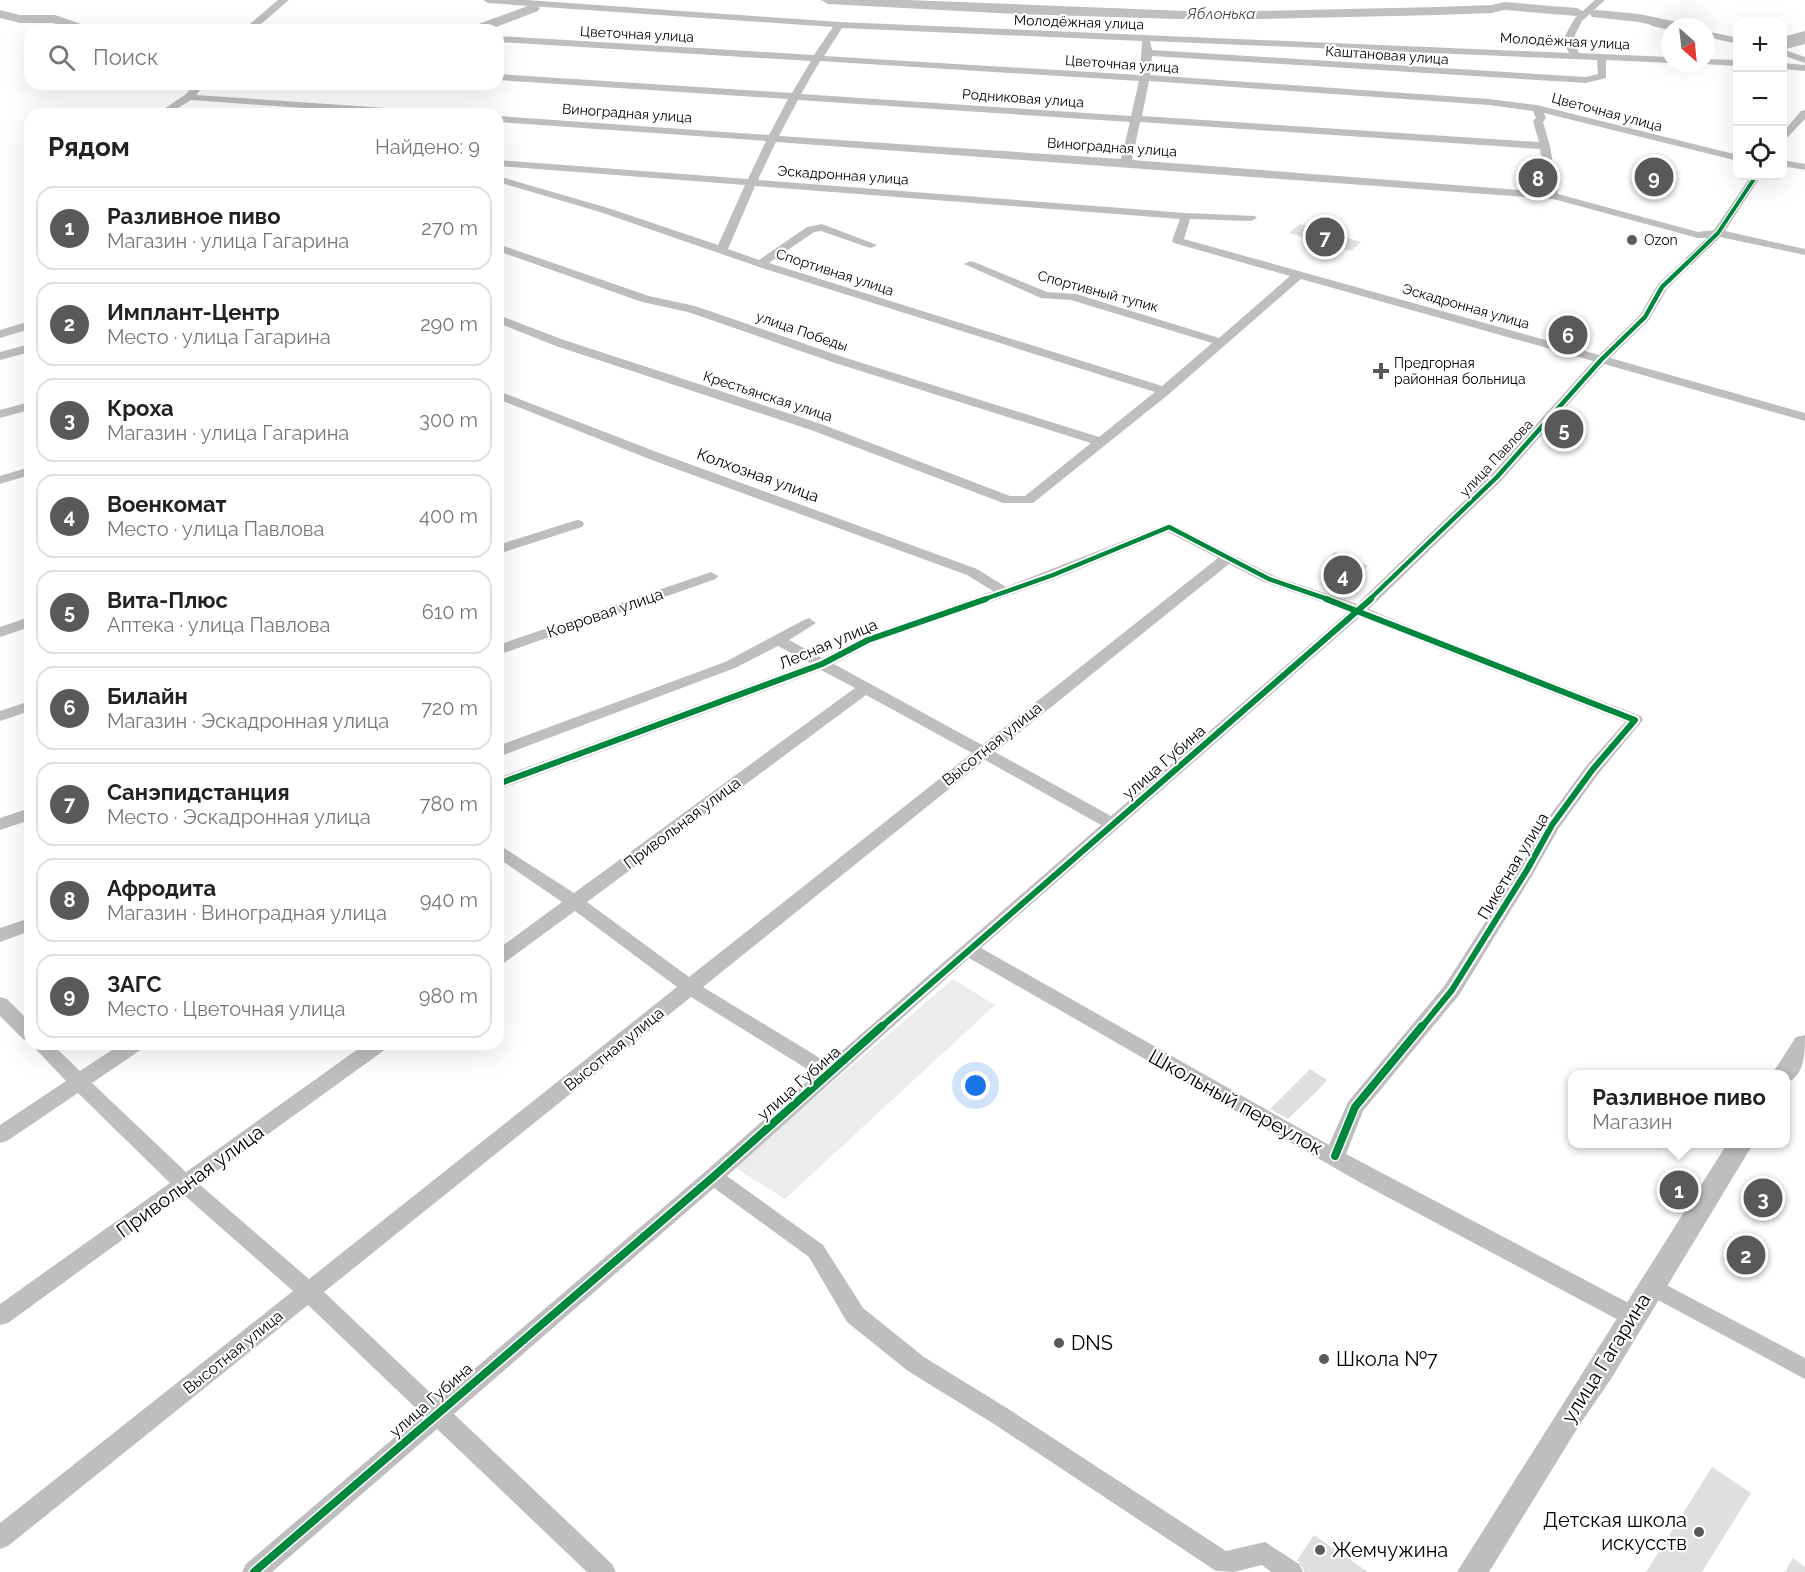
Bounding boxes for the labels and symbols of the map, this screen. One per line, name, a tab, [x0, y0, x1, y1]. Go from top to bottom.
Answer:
water label: Яблонька	[1187, 5, 1255, 23]
street label: Молодёжная улица	[1014, 12, 1144, 32]
north arrow	[1661, 18, 1715, 72]
street label: Цветочная улица	[580, 23, 694, 45]
street label: Молодёжная улица	[1500, 30, 1630, 52]
street label: Каштановая улица	[1325, 43, 1449, 67]
street label: Цветочная улица	[1065, 52, 1179, 76]
street label: Родниковая улица	[962, 86, 1084, 110]
street label: Цветочная улица	[1550, 90, 1664, 134]
street label: Виноградная улица	[562, 100, 692, 126]
street label: Виноградная улица	[1047, 134, 1177, 160]
pin: 9	[1634, 154, 1674, 200]
pin: 8	[1518, 156, 1558, 201]
street label: Эскадронная улица	[777, 162, 909, 188]
pin: 7	[1306, 214, 1344, 260]
place label: Ozon	[1644, 232, 1678, 248]
marker: Ozon	[1625, 233, 1639, 247]
street label: Спортивная улица	[774, 245, 896, 299]
street label: Спортивный тупик	[1036, 267, 1160, 315]
street label: Эскадронная улица	[1401, 280, 1531, 332]
street label: улица Победы	[754, 308, 850, 354]
pin: 6	[1548, 312, 1588, 358]
place label: Предгорная районная больница	[1394, 355, 1526, 387]
marker: Предгорная районная больница	[1372, 362, 1390, 380]
street label: Крестьянская улица	[701, 368, 835, 424]
pin: 5	[1544, 406, 1584, 452]
street label: улица Павлова	[1456, 416, 1536, 500]
street label: Колхозная улица	[694, 444, 822, 506]
pin: 4	[1324, 552, 1362, 598]
street label: Ковровая улица	[544, 584, 666, 642]
street label: Лесная улица	[776, 615, 880, 673]
street label: Высотная улица	[938, 698, 1046, 790]
street label: улица Губина	[1119, 721, 1209, 803]
street label: Привольная улица	[620, 773, 744, 873]
street label: Пикетная улица	[1474, 809, 1552, 923]
street label: Высотная улица	[560, 1003, 668, 1095]
street label: улица Губина	[754, 1042, 844, 1124]
street label: Школьный переулок	[1145, 1044, 1327, 1160]
your location	[961, 1071, 990, 1100]
street label: Привольная улица	[112, 1119, 268, 1243]
pin: 1	[1660, 1168, 1698, 1212]
pin: 3	[1744, 1176, 1782, 1220]
pin: 2	[1726, 1232, 1766, 1278]
street label: улица Гагарина	[1556, 1289, 1656, 1427]
street label: Высотная улица	[179, 1306, 287, 1398]
place label: DNS	[1071, 1331, 1113, 1355]
marker: DNS	[1052, 1336, 1066, 1350]
place label: Школа №7	[1336, 1347, 1438, 1371]
marker: Школа №7	[1317, 1352, 1331, 1366]
street label: улица Губина	[386, 1359, 476, 1441]
place label: Детская школа искусств	[1543, 1508, 1687, 1555]
marker: Детская школа искусств	[1692, 1525, 1706, 1539]
place label: Жемчужина	[1332, 1538, 1448, 1562]
marker: Жемчужина	[1313, 1543, 1327, 1557]

